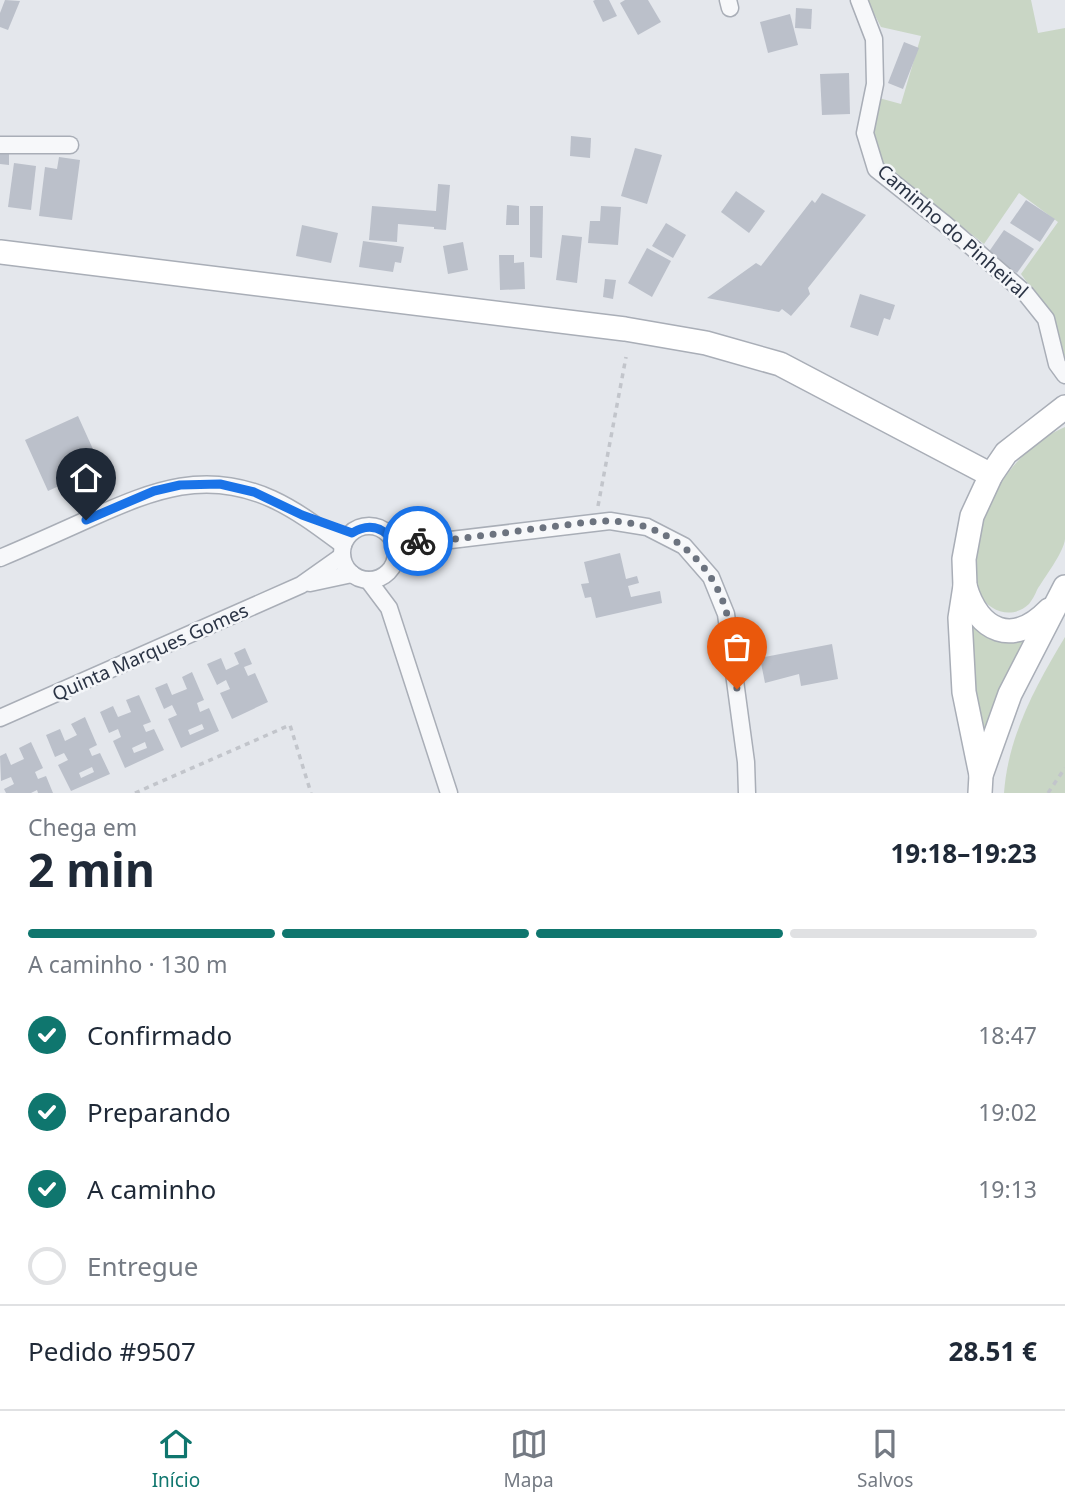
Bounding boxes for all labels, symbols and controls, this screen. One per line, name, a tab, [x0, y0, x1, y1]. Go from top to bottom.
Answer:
street label: Caminho do Pinheiral	[872, 158, 1034, 304]
pin	[56, 448, 116, 520]
icon: home	[67, 459, 105, 497]
courier	[383, 506, 453, 576]
icon: bike	[399, 522, 437, 560]
street label: Quinta Marques Gomes	[48, 597, 252, 707]
pin	[707, 617, 767, 689]
icon: bag	[718, 628, 756, 666]
text: Chega em	[28, 811, 137, 843]
text: 19:18–19:23	[890, 835, 1037, 871]
text: 2 min	[28, 838, 155, 900]
text: A caminho · 130 m	[28, 948, 227, 980]
icon: check	[28, 1016, 66, 1054]
text: Confirmado	[87, 1017, 232, 1053]
text: 18:47	[978, 1019, 1037, 1051]
icon: check	[28, 1093, 66, 1131]
text: Preparando	[87, 1094, 231, 1130]
text: 19:02	[978, 1096, 1037, 1128]
icon: check	[28, 1170, 66, 1208]
text: A caminho	[87, 1171, 216, 1207]
text: 19:13	[978, 1173, 1037, 1205]
text: Entregue	[87, 1248, 199, 1284]
text: Pedido #9507	[28, 1333, 196, 1369]
text: 28.51 €	[949, 1333, 1037, 1369]
tab: Início	[152, 1425, 200, 1493]
tab: Mapa	[504, 1425, 554, 1493]
tab: Salvos	[857, 1425, 913, 1493]

